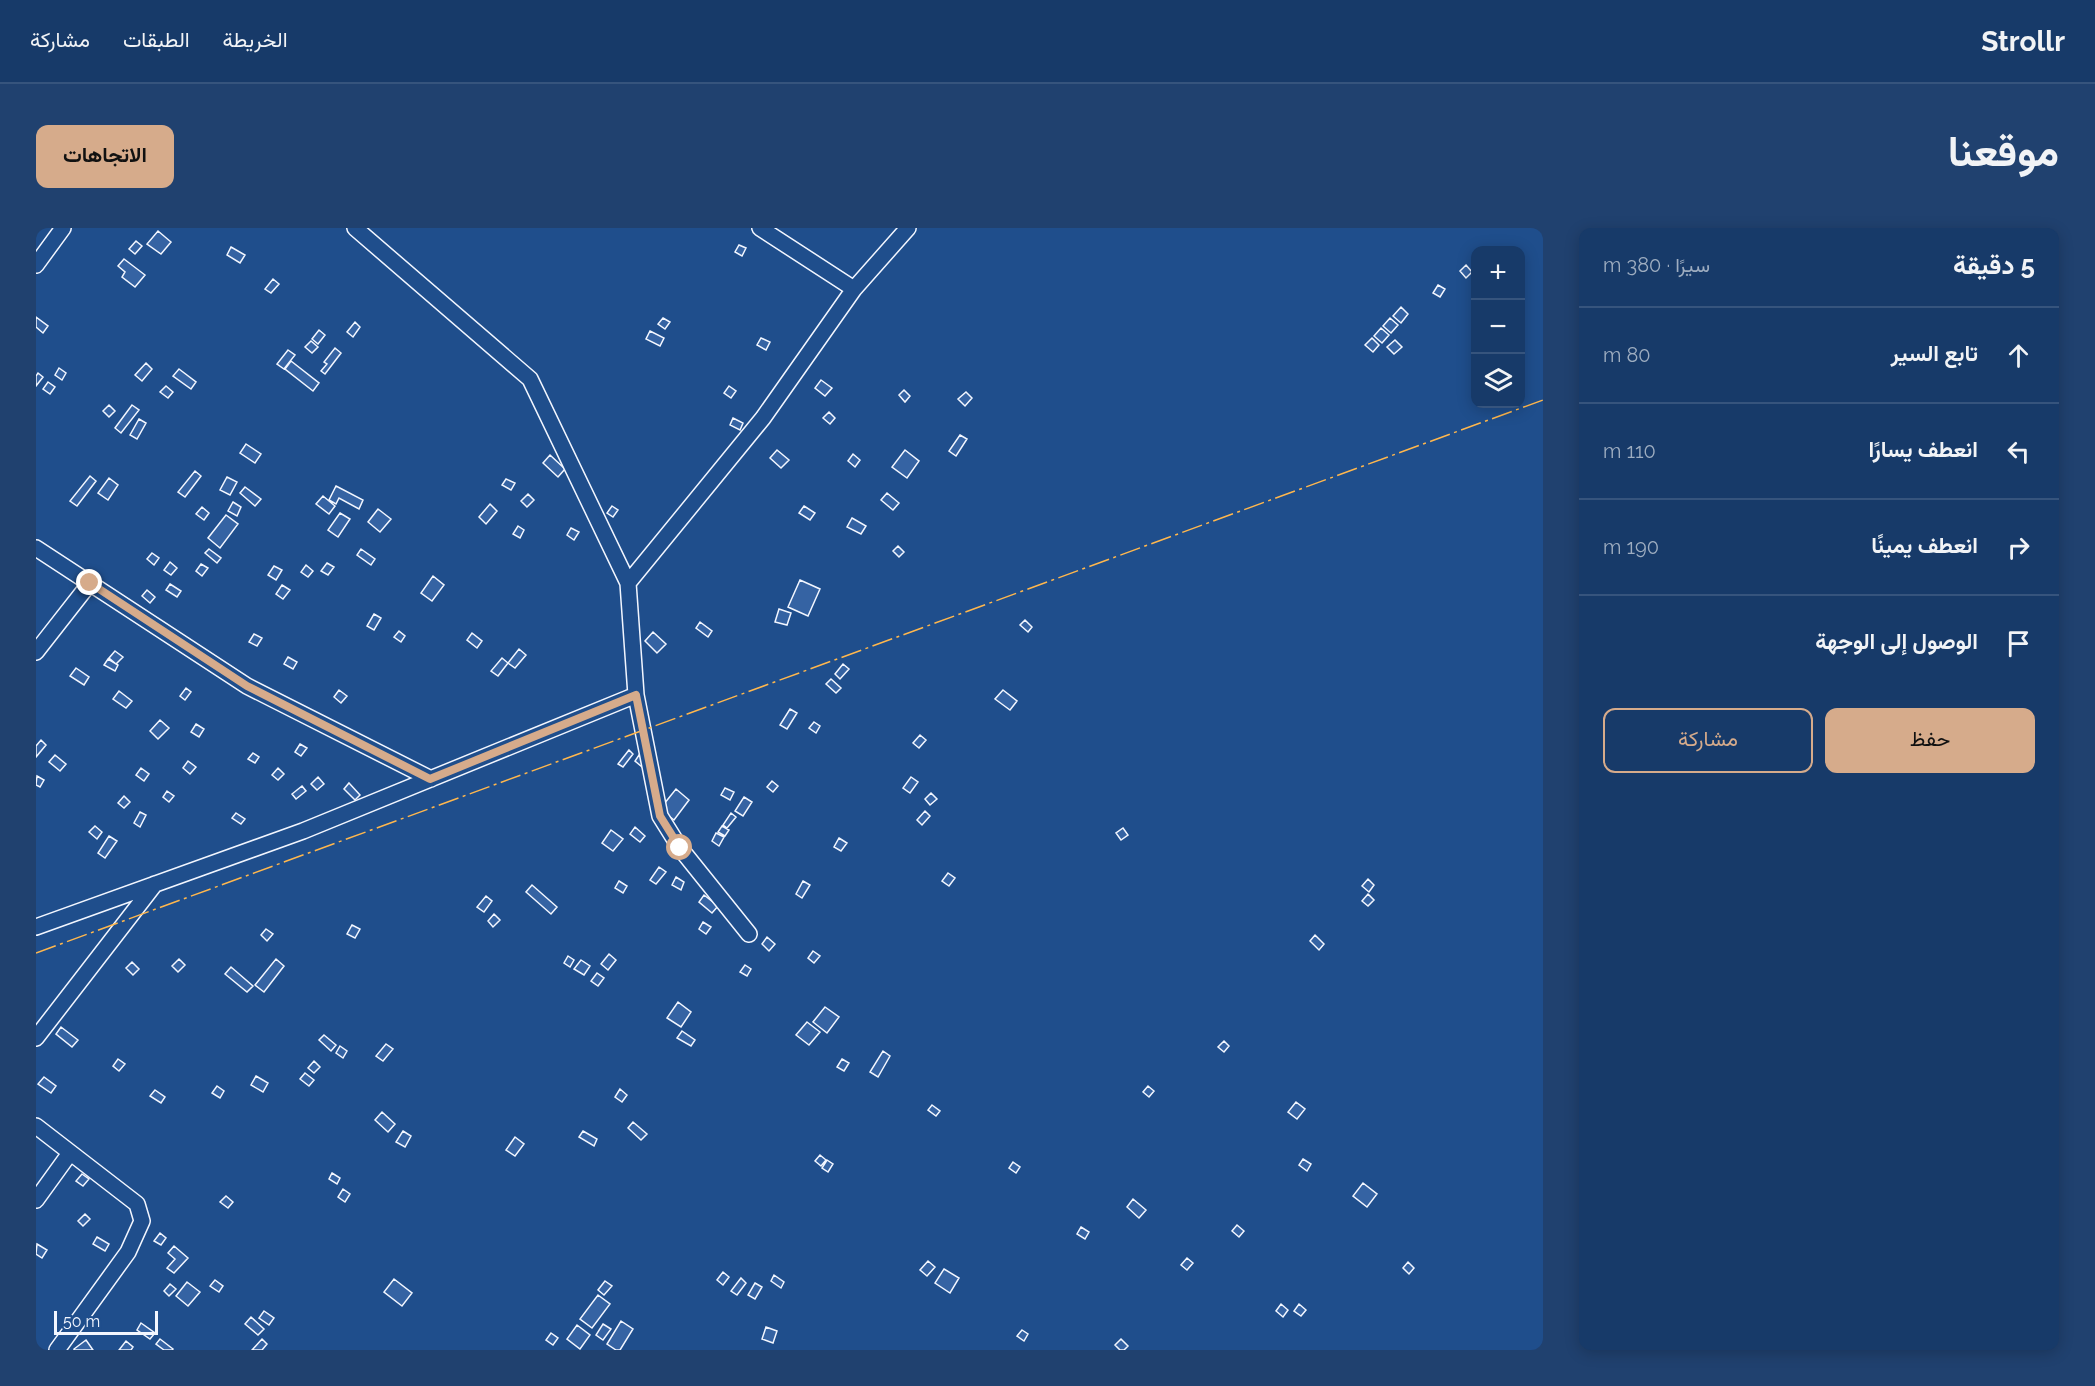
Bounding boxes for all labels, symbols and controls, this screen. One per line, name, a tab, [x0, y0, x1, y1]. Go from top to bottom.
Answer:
text: Strollr	[1981, 25, 2065, 58]
text: مشاركة	[30, 27, 90, 52]
text: الطبقات	[123, 27, 190, 52]
text: الخريطة	[223, 27, 288, 52]
button: الاتجاهات	[36, 125, 174, 188]
text: موقعنا	[1948, 127, 2059, 176]
map controls	[1471, 246, 1525, 408]
button: +	[1471, 246, 1525, 300]
text: 5 دقيقة	[1953, 250, 2035, 280]
text: سيرًا · 380 m	[1603, 253, 1710, 277]
button: −	[1471, 300, 1525, 354]
icon: ahead	[2002, 339, 2035, 372]
text: تابع السير	[1891, 340, 1978, 366]
text: 80 m	[1603, 343, 1651, 367]
button: layers	[1471, 354, 1525, 408]
icon: left	[2002, 435, 2035, 468]
text: انعطف يسارًا	[1869, 436, 1978, 462]
text: 110 m	[1603, 439, 1656, 463]
icon: right	[2002, 531, 2035, 564]
text: انعطف يمينًا	[1871, 532, 1978, 558]
text: 190 m	[1603, 535, 1659, 559]
route end	[76, 569, 102, 595]
icon: arrive	[2002, 627, 2035, 660]
text: الوصول إلى الوجهة	[1815, 628, 1978, 654]
button: مشاركة	[1603, 708, 1813, 773]
button: حفظ	[1825, 708, 2035, 773]
route start	[666, 834, 692, 860]
scale bar	[54, 1308, 158, 1336]
text: 50 m	[63, 1312, 100, 1331]

